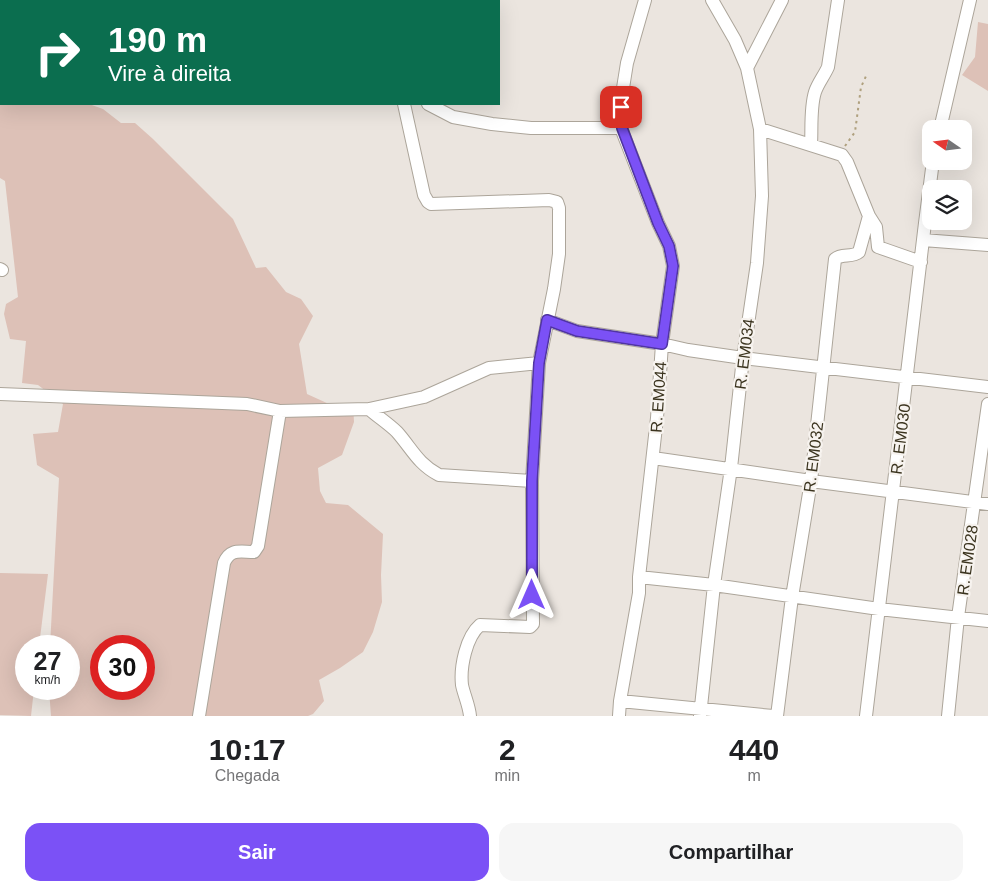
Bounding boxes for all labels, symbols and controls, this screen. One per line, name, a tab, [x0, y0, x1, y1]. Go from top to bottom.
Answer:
icon: right	[25, 20, 90, 85]
text: 190 m	[108, 20, 207, 59]
text: Vire à direita	[108, 61, 231, 86]
pin	[600, 86, 642, 128]
icon: arrive	[607, 93, 635, 121]
north arrow	[922, 120, 972, 170]
map controls	[922, 120, 972, 230]
button: layers	[922, 180, 972, 230]
street label: R. EM034	[732, 318, 757, 390]
street label: R. EM044	[648, 361, 669, 433]
street label: R. EM030	[888, 403, 913, 475]
street label: R. EM032	[801, 421, 826, 493]
street label: R. EM028	[954, 524, 981, 596]
position arrow	[505, 568, 557, 620]
speed limit sign: 30	[90, 635, 155, 700]
text: 27	[34, 647, 61, 675]
text: km/h	[34, 673, 61, 687]
text: 10:17	[209, 733, 286, 766]
text: 2	[499, 733, 516, 766]
text: 440	[729, 733, 779, 766]
text: Chegada	[215, 767, 280, 784]
text: min	[494, 767, 520, 784]
text: m	[747, 767, 761, 784]
button: Sair	[25, 823, 489, 881]
button: Compartilhar	[499, 823, 963, 881]

